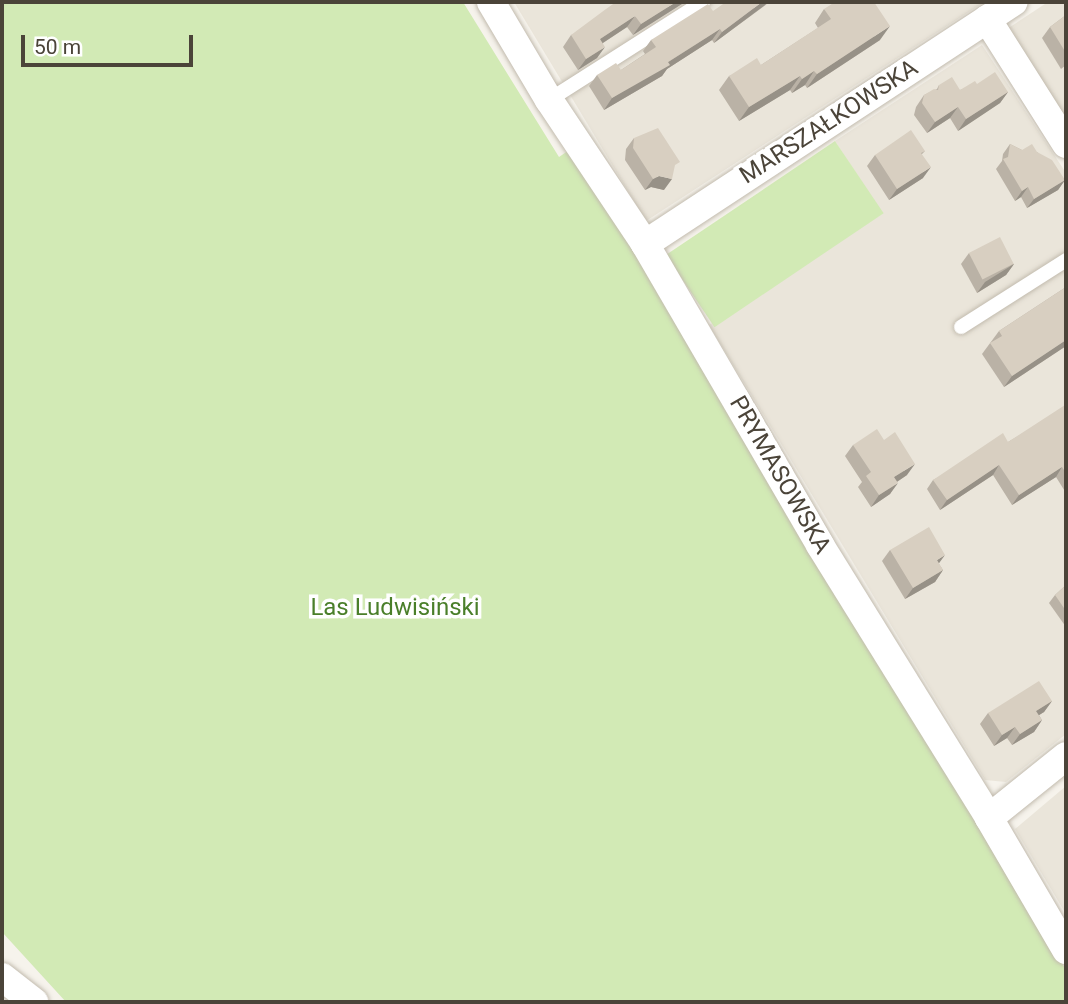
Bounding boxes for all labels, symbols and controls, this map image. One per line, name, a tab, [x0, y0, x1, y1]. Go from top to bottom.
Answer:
scale bar	[24, 21, 196, 65]
text: 50 m	[34, 35, 81, 59]
street label: MARSZAŁKOWSKA	[735, 54, 923, 190]
street label: PRYMASOWSKA	[723, 391, 837, 559]
park label: Las Ludwisiński	[310, 594, 480, 622]

